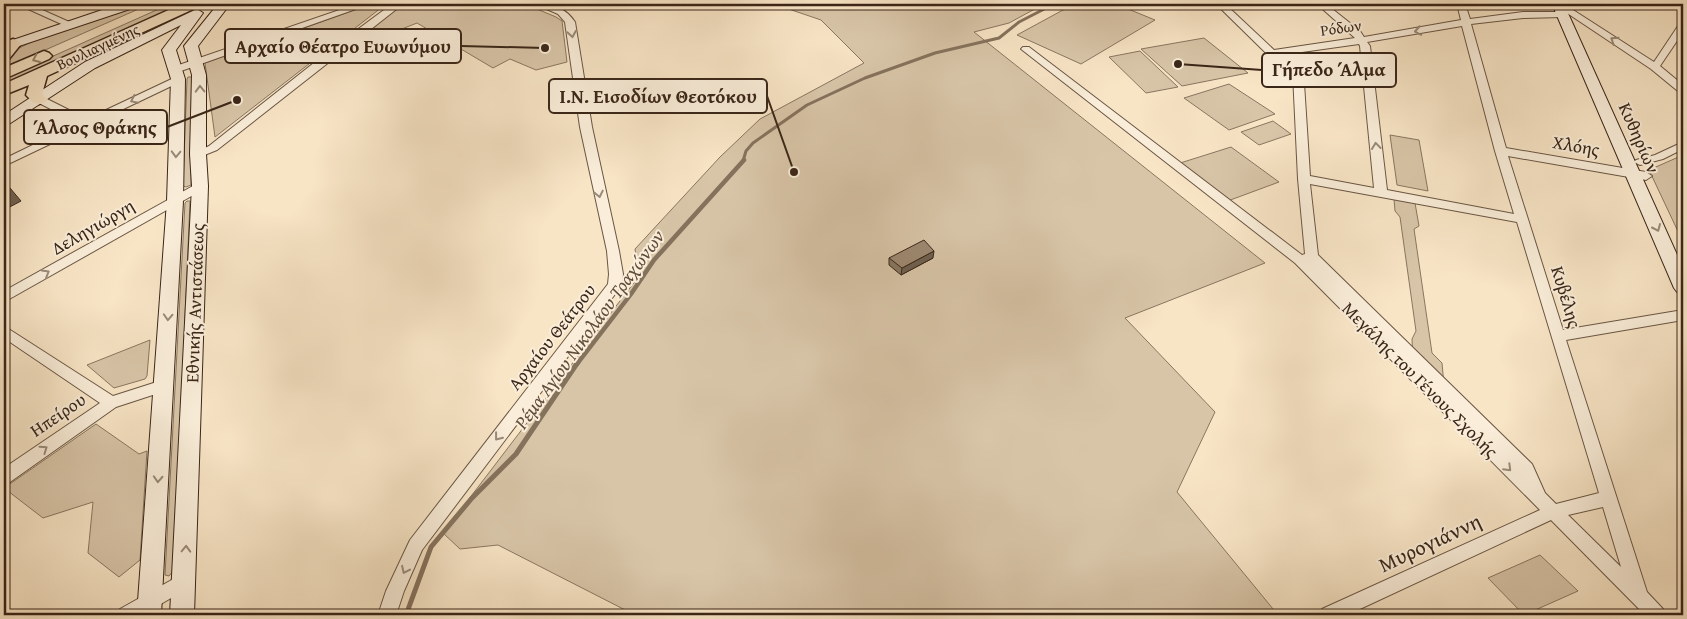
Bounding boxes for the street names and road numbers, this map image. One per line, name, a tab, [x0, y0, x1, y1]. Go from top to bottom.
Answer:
street label: Ρόδων	[1319, 14, 1363, 41]
street label: Βουλιαγμένης	[53, 18, 143, 75]
street label: Κυθηρίων	[1612, 98, 1667, 178]
street label: Χλόης	[1550, 128, 1602, 163]
street label: Δεληγιώργη	[46, 192, 139, 261]
street label: Εθνικής Αντιστάσεως	[178, 222, 211, 383]
street label: Κυβέλης	[1544, 263, 1589, 332]
street label: Αρχαίου Θεάτρου	[501, 278, 602, 396]
street label: Μεγάλης του Γένους Σχολής	[1336, 295, 1505, 464]
street label: Ηπείρου	[24, 386, 91, 443]
street label: Μυρογιάννη	[1373, 505, 1486, 580]

